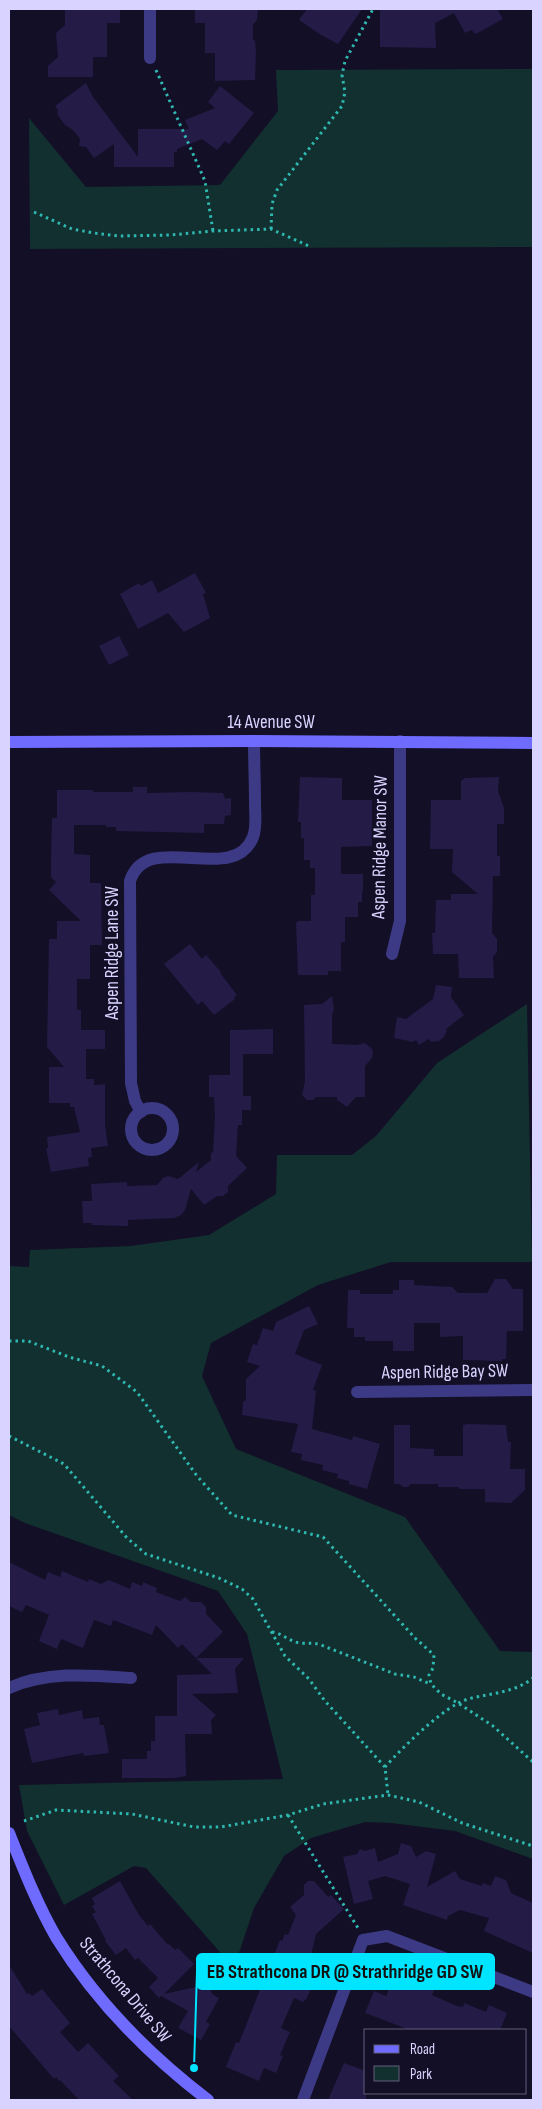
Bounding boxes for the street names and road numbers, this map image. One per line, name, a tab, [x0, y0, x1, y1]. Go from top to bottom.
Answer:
street label: 14 Avenue SW	[227, 711, 315, 734]
street label: Aspen Ridge Manor SW	[367, 774, 393, 920]
street label: Aspen Ridge Lane SW	[101, 886, 124, 1021]
street label: Aspen Ridge Bay SW	[381, 1359, 509, 1385]
street label: Strathcona Drive SW	[74, 1932, 176, 2048]

